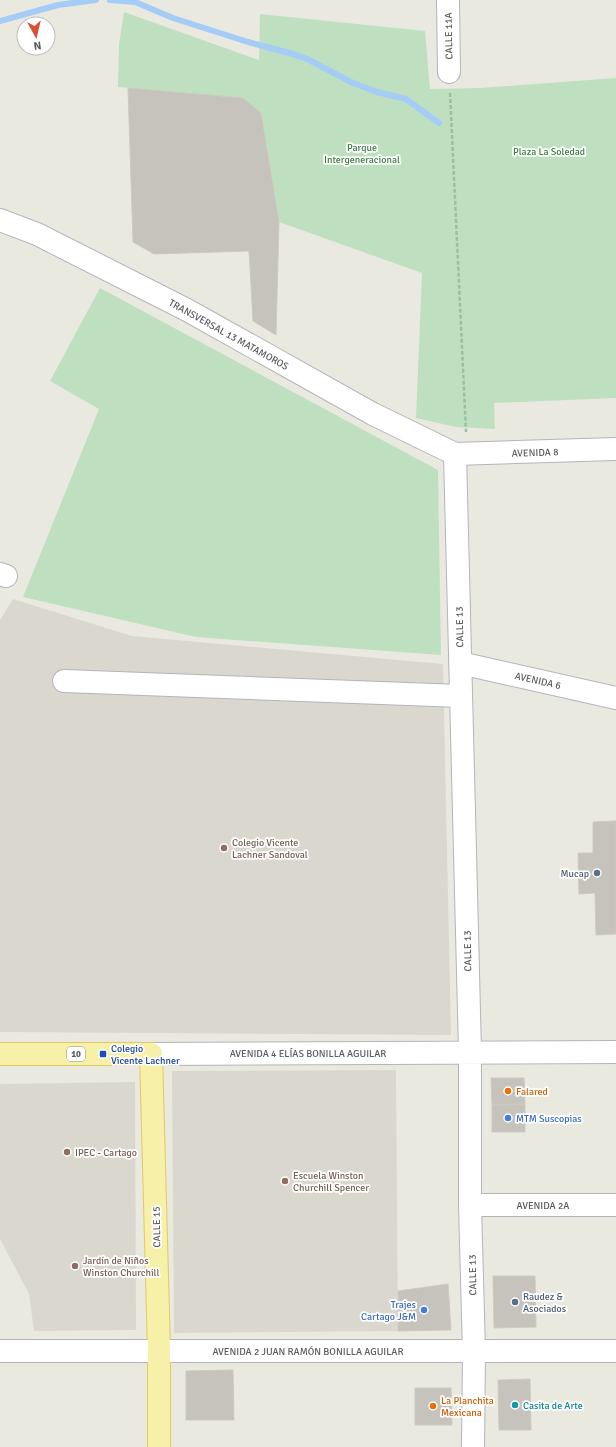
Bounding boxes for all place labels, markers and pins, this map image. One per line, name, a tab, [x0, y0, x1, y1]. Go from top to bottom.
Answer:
place label: Colegio Vicente Lachner Sandoval	[232, 837, 308, 861]
marker: Colegio Vicente Lachner Sandoval	[219, 843, 229, 853]
place label: Mucap	[560, 868, 589, 880]
marker: Mucap	[592, 868, 602, 878]
place label: Colegio Vicente Lachner	[111, 1043, 180, 1067]
marker: Colegio Vicente Lachner	[98, 1049, 108, 1059]
marker: Falared	[503, 1086, 513, 1096]
place label: Falared	[516, 1086, 548, 1098]
marker: MTM Suscopias	[503, 1113, 513, 1123]
place label: MTM Suscopias	[516, 1113, 582, 1125]
marker: IPEC - Cartago	[62, 1147, 72, 1157]
place label: IPEC - Cartago	[75, 1147, 137, 1159]
place label: Escuela Winston Churchill Spencer	[293, 1170, 369, 1194]
marker: Escuela Winston Churchill Spencer	[280, 1176, 290, 1186]
place label: Jardín de Niños Winston Churchill	[83, 1255, 159, 1279]
marker: Jardín de Niños Winston Churchill	[70, 1261, 80, 1271]
place label: Raudez & Asociados	[523, 1291, 567, 1315]
marker: Raudez & Asociados	[510, 1297, 520, 1307]
place label: Trajes Cartago J&M	[361, 1299, 417, 1323]
marker: Trajes Cartago J&M	[419, 1305, 429, 1315]
place label: La Planchita Mexicana	[441, 1395, 494, 1419]
marker: Casita de Arte	[510, 1400, 520, 1410]
place label: Casita de Arte	[523, 1400, 583, 1412]
marker: La Planchita Mexicana	[428, 1401, 438, 1411]

